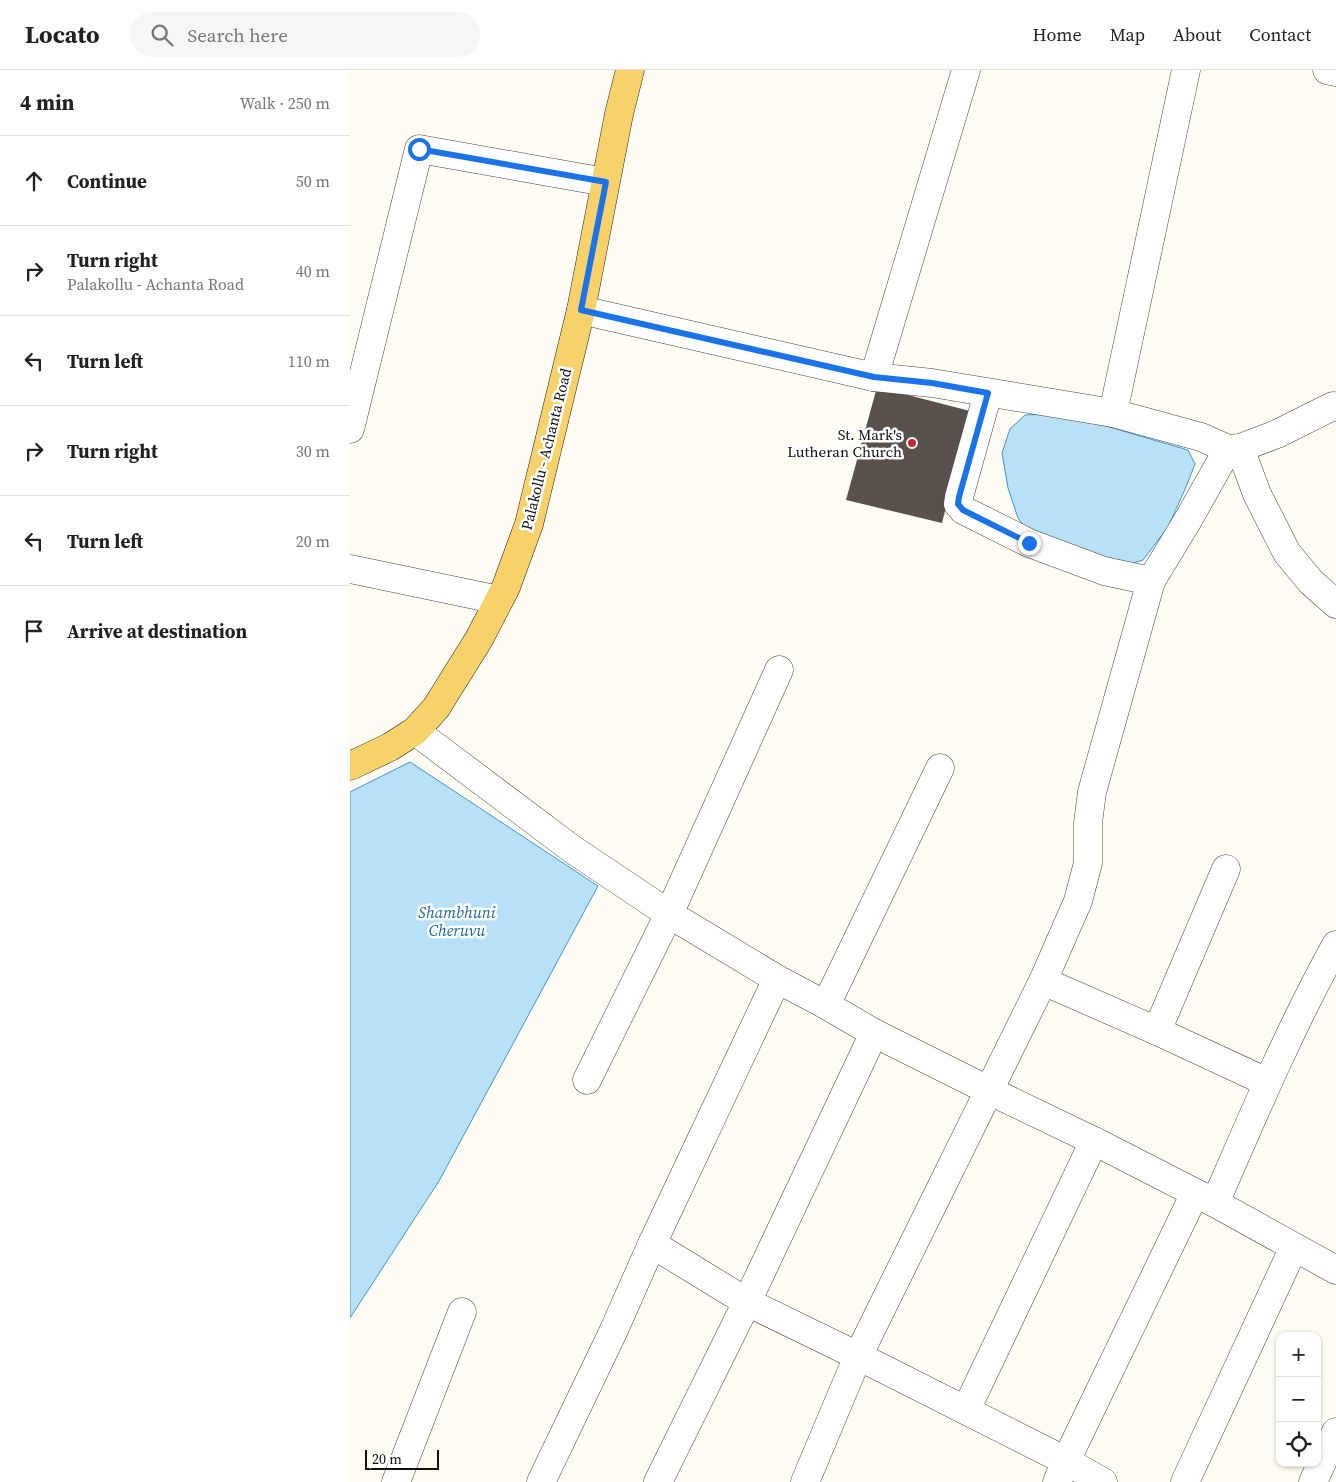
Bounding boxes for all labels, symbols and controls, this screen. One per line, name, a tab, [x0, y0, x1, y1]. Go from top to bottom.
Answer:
search box	[130, 12, 480, 57]
text: Locato	[25, 18, 100, 51]
icon: search	[148, 21, 176, 49]
text: Search here	[188, 22, 288, 48]
text: Home	[1033, 22, 1082, 47]
text: Map	[1110, 22, 1145, 47]
text: About	[1173, 22, 1221, 47]
text: Contact	[1249, 22, 1311, 47]
text: 4 min	[20, 88, 75, 117]
text: Walk · 250 m	[240, 92, 330, 114]
route start	[408, 138, 431, 161]
icon: ahead	[20, 167, 48, 195]
text: Continue	[67, 168, 147, 194]
text: 50 m	[296, 170, 330, 192]
text: Turn right	[67, 247, 158, 273]
icon: right	[20, 257, 48, 285]
text: 40 m	[296, 260, 330, 282]
text: Palakollu - Achanta Road	[67, 273, 244, 295]
icon: left	[20, 347, 48, 375]
text: Turn left	[67, 348, 143, 374]
text: 110 m	[288, 350, 330, 372]
street label: Palakollu - Achanta Road	[516, 365, 576, 532]
place label: St. Mark's Lutheran Church	[787, 424, 902, 462]
icon: right	[20, 437, 48, 465]
marker: St. Mark's Lutheran Church	[906, 437, 918, 449]
text: Turn right	[67, 438, 158, 464]
text: 30 m	[296, 440, 330, 462]
icon: left	[20, 527, 48, 555]
text: Turn left	[67, 528, 143, 554]
text: 20 m	[296, 530, 330, 552]
route end	[1018, 532, 1041, 555]
icon: arrive	[20, 617, 48, 645]
text: Arrive at destination	[67, 618, 247, 644]
water label: Shambhuni Cheruvu	[418, 901, 496, 941]
map controls	[1276, 1332, 1321, 1467]
button: +	[1276, 1332, 1321, 1377]
button: −	[1276, 1377, 1321, 1422]
button: locate	[1276, 1422, 1321, 1467]
scale bar	[365, 1447, 439, 1470]
text: 20 m	[372, 1449, 402, 1469]

